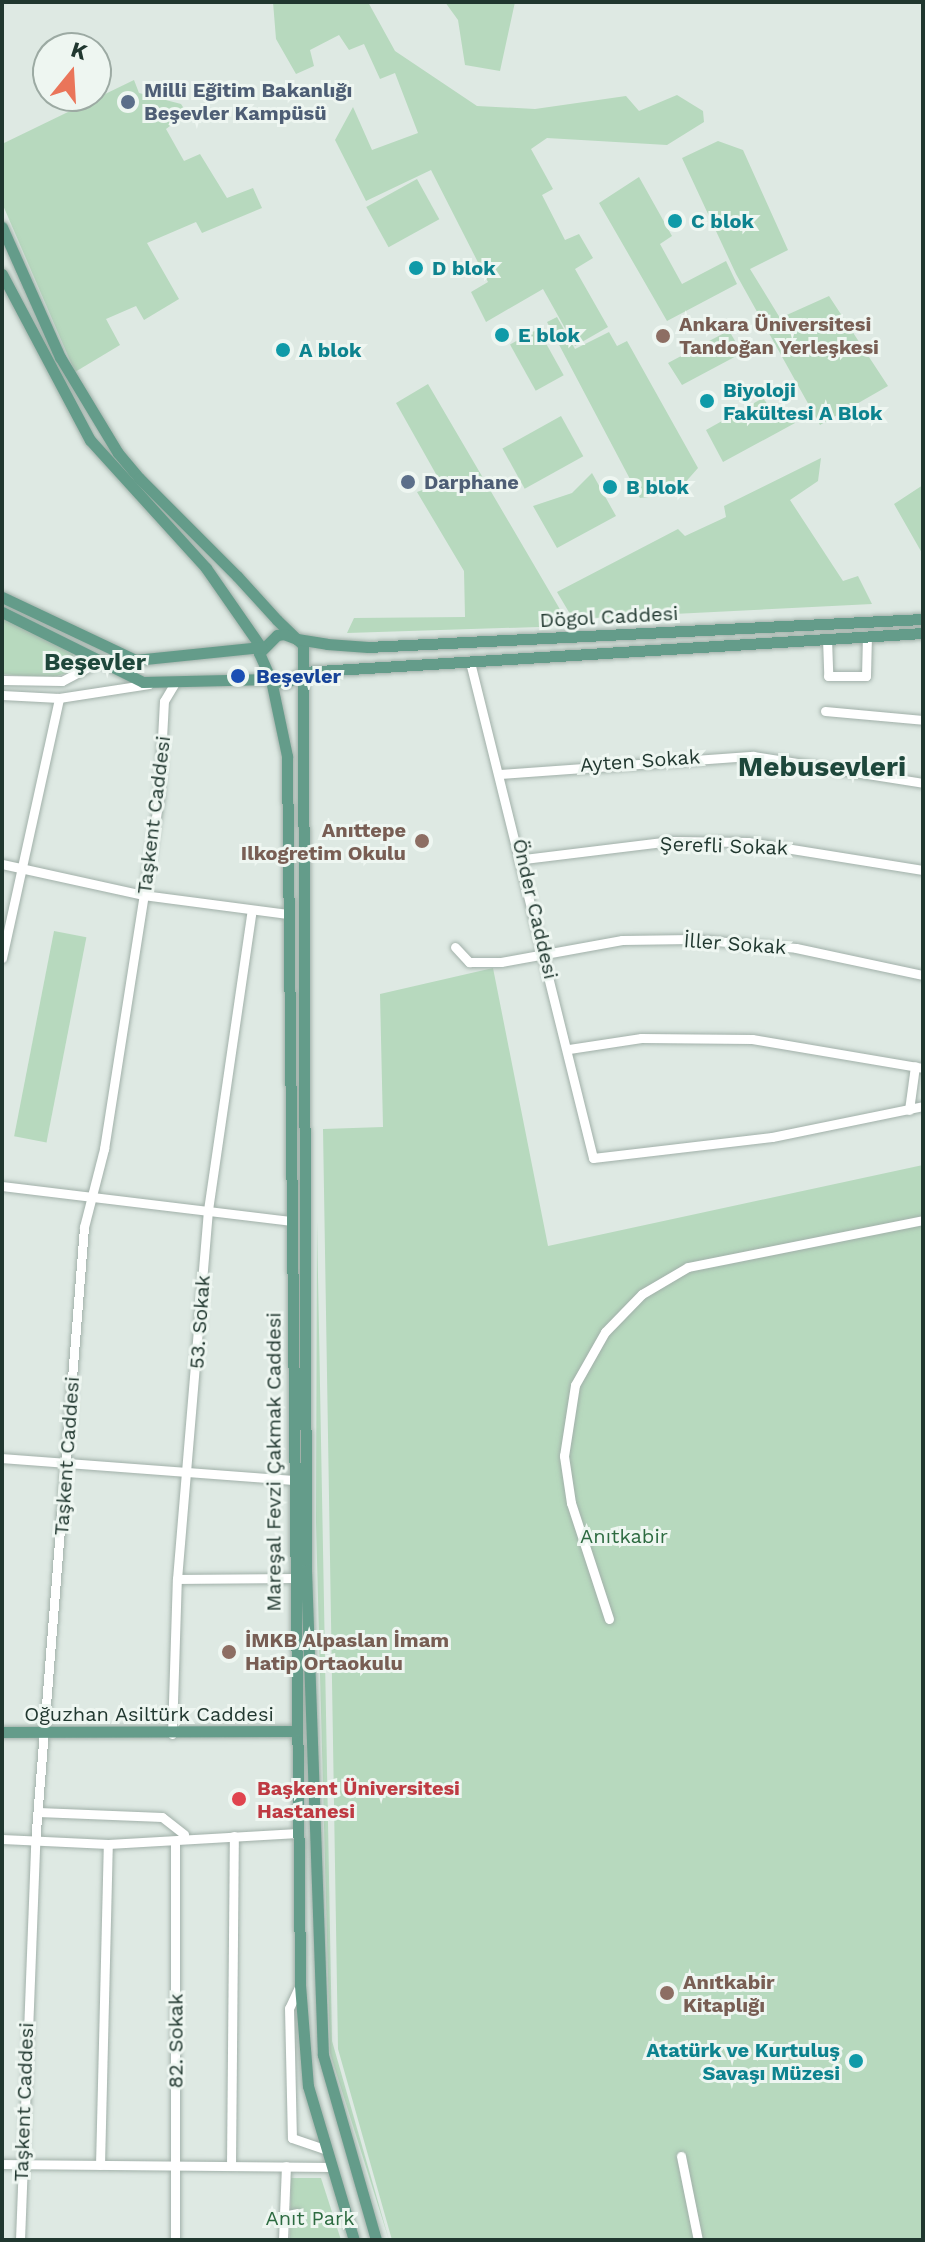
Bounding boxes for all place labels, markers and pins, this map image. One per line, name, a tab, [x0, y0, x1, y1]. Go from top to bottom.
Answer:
place label: Milli Eğitim Bakanlığı Beşevler Kampüsü	[144, 78, 352, 125]
marker: Milli Eğitim Bakanlığı Beşevler Kampüsü	[119, 93, 137, 111]
place label: C blok	[691, 209, 754, 233]
marker: C blok	[666, 212, 684, 230]
place label: D blok	[432, 256, 496, 280]
marker: D blok	[407, 259, 425, 277]
place label: Ankara Üniversitesi Tandoğan Yerleşkesi	[679, 312, 879, 359]
place label: E blok	[518, 323, 580, 347]
marker: E blok	[493, 326, 511, 344]
marker: Ankara Üniversitesi Tandoğan Yerleşkesi	[654, 327, 672, 345]
place label: A blok	[299, 338, 362, 362]
marker: A blok	[274, 341, 292, 359]
place label: Biyoloji Fakültesi A Blok	[723, 378, 883, 425]
marker: Biyoloji Fakültesi A Blok	[698, 392, 716, 410]
place label: Darphane	[424, 470, 519, 494]
marker: Darphane	[399, 473, 417, 491]
place label: B blok	[626, 475, 689, 499]
marker: B blok	[601, 478, 619, 496]
place label: Beşevler	[256, 664, 341, 688]
marker: Beşevler	[227, 665, 249, 687]
place label: Anıttepe Ilkogretim Okulu	[241, 818, 406, 865]
marker: Anıttepe Ilkogretim Okulu	[413, 832, 431, 850]
place label: İMKB Alpaslan İmam Hatip Ortaokulu	[245, 1628, 450, 1675]
marker: İMKB Alpaslan İmam Hatip Ortaokulu	[220, 1643, 238, 1661]
place label: Başkent Üniversitesi Hastanesi	[257, 1776, 460, 1823]
marker: Başkent Üniversitesi Hastanesi	[228, 1788, 250, 1810]
place label: Anıtkabir Kitaplığı	[683, 1970, 775, 2017]
marker: Anıtkabir Kitaplığı	[658, 1984, 676, 2002]
place label: Atatürk ve Kurtuluş Savaşı Müzesi	[646, 2038, 840, 2085]
marker: Atatürk ve Kurtuluş Savaşı Müzesi	[847, 2052, 865, 2070]

